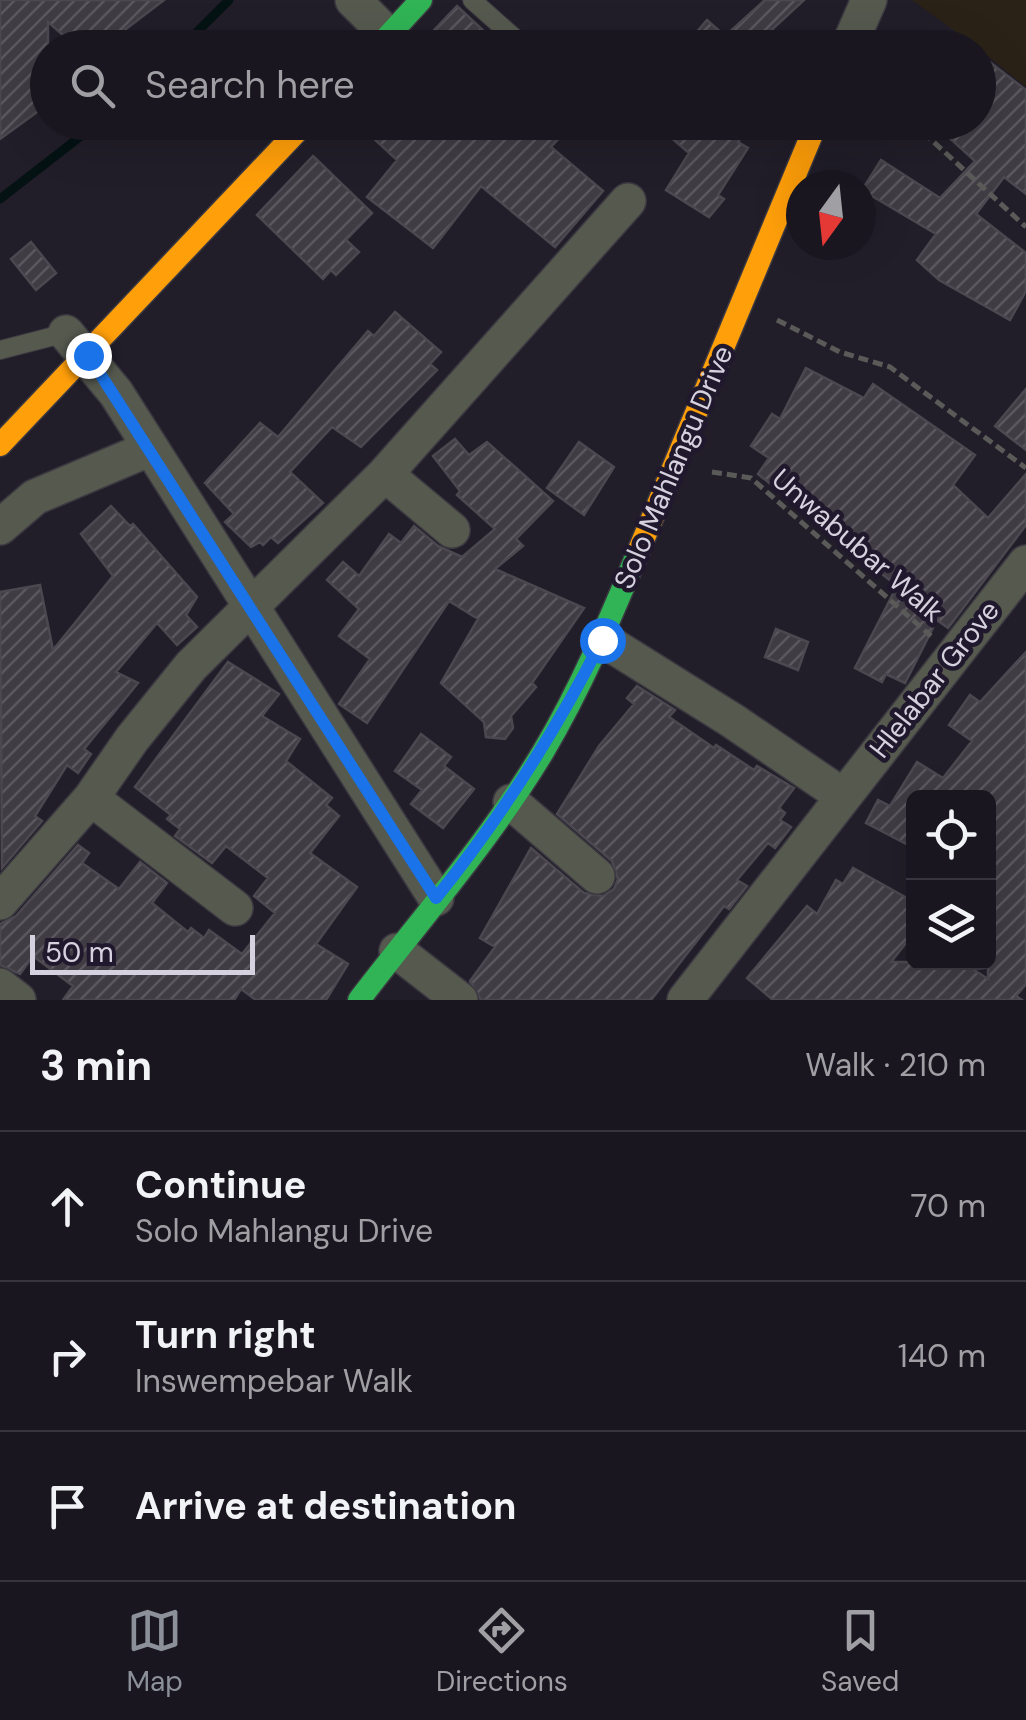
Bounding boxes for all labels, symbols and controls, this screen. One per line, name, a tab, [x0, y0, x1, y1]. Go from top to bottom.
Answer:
search box	[30, 30, 996, 140]
icon: search	[65, 58, 120, 113]
text: Search here	[145, 60, 355, 110]
north arrow	[786, 170, 876, 260]
route end	[66, 333, 112, 379]
street label: Solo Mahlangu Drive	[605, 340, 741, 595]
street label: Unwabubar Walk	[764, 461, 951, 630]
street label: Hlelabar Grove	[861, 593, 1008, 766]
route start	[580, 618, 626, 664]
map controls	[906, 790, 996, 970]
button: locate	[906, 790, 996, 880]
button: layers	[906, 880, 996, 970]
scale bar	[30, 930, 255, 974]
text: 50 m	[45, 934, 114, 971]
text: 3 min	[40, 1038, 152, 1093]
text: Walk · 210 m	[805, 1044, 986, 1086]
text: Continue	[135, 1160, 306, 1210]
icon: ahead	[40, 1179, 95, 1234]
text: 70 m	[910, 1185, 986, 1227]
text: Solo Mahlangu Drive	[135, 1210, 433, 1252]
text: Turn right	[135, 1310, 316, 1360]
icon: right	[40, 1329, 95, 1384]
text: 140 m	[898, 1335, 986, 1377]
text: Inswempebar Walk	[135, 1360, 413, 1402]
icon: arrive	[40, 1479, 95, 1534]
text: Arrive at destination	[135, 1481, 517, 1531]
tab: Map	[127, 1603, 183, 1700]
tab: Directions	[436, 1603, 568, 1700]
tab: Saved	[821, 1603, 899, 1700]

